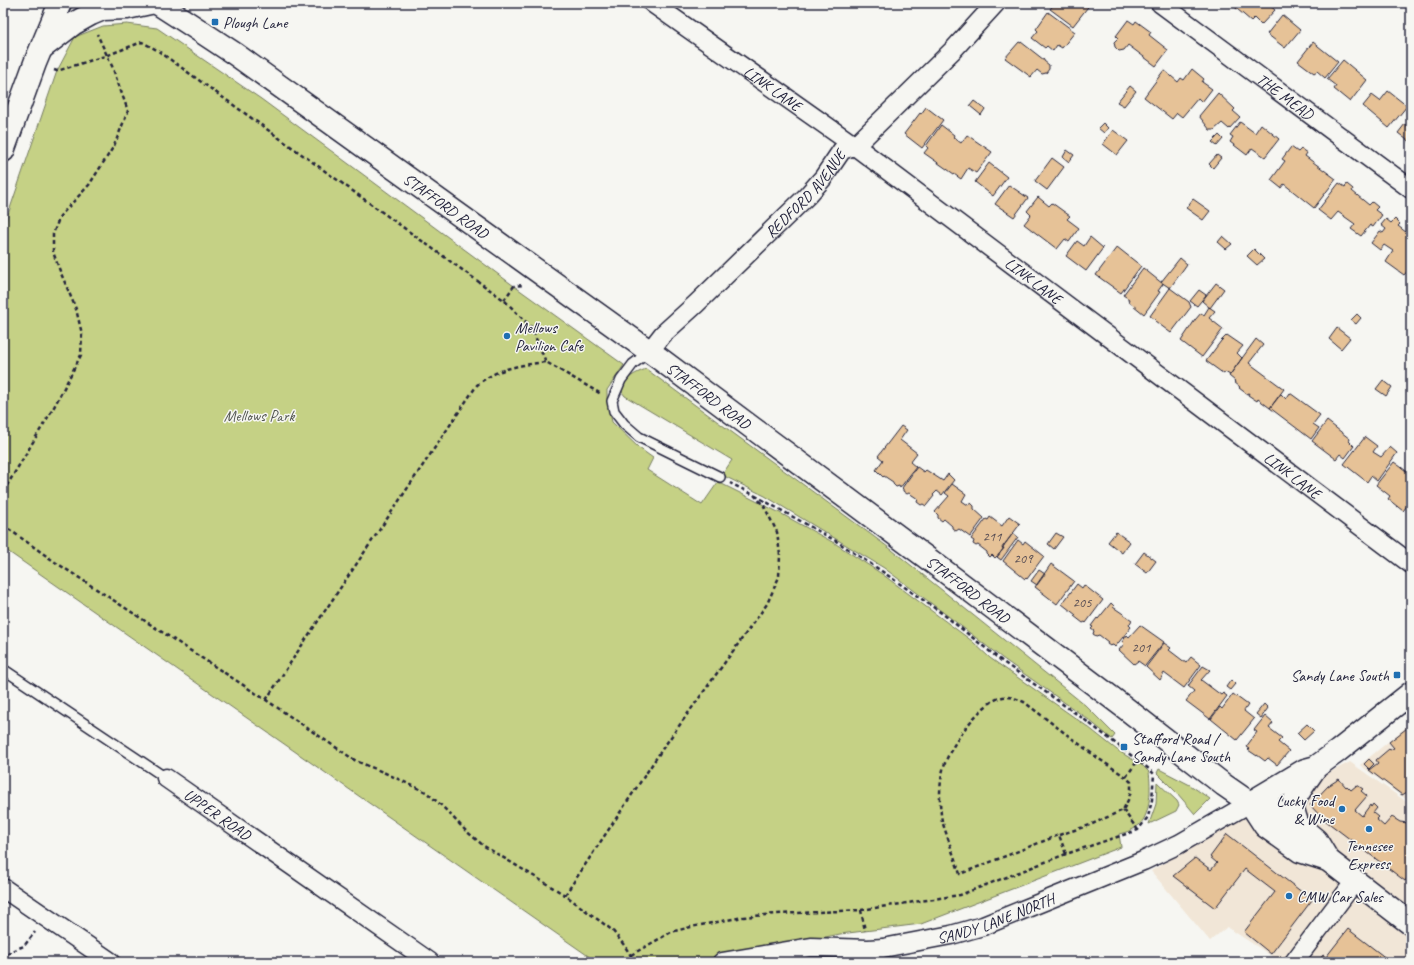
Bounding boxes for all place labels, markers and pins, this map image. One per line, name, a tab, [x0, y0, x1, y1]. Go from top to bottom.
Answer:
place label: Plough Lane	[223, 13, 289, 33]
marker: Plough Lane	[210, 17, 220, 27]
place label: Mellows Pavilion Cafe	[515, 318, 585, 356]
marker: Mellows Pavilion Cafe	[502, 331, 512, 341]
place label: Sandy Lane South	[1291, 666, 1390, 686]
marker: Sandy Lane South	[1392, 670, 1402, 680]
place label: Stafford Road / Sandy Lane South	[1132, 729, 1231, 767]
marker: Stafford Road / Sandy Lane South	[1119, 742, 1129, 752]
place label: Lucky Food & Wine	[1276, 791, 1337, 829]
marker: Lucky Food & Wine	[1337, 804, 1347, 814]
marker: Tennesee Express	[1364, 824, 1374, 834]
place label: Tennesee Express	[1346, 836, 1394, 874]
place label: CMW Car Sales	[1297, 887, 1384, 907]
marker: CMW Car Sales	[1284, 891, 1294, 901]

